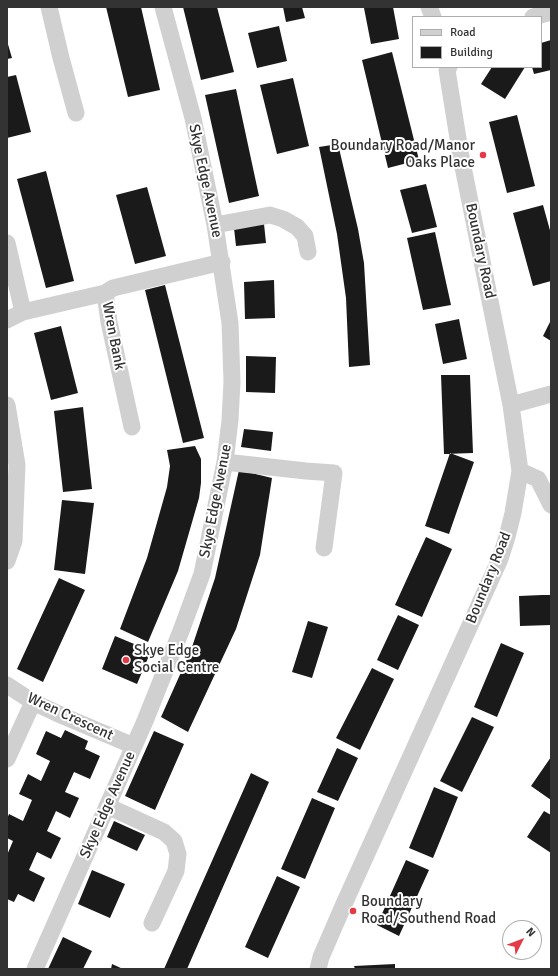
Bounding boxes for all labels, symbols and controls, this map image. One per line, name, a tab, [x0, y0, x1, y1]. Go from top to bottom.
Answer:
legend	[412, 16, 542, 68]
text: Road	[450, 25, 476, 40]
text: Building	[450, 45, 493, 60]
street label: Skye Edge Avenue	[184, 123, 226, 239]
place label: Boundary Road/Manor Oaks Place	[331, 137, 475, 172]
marker: Boundary Road/Manor Oaks Place	[478, 150, 488, 160]
street label: Boundary Road	[461, 202, 499, 300]
street label: Wren Bank	[98, 300, 128, 372]
street label: Skye Edge Avenue	[196, 443, 236, 559]
street label: Boundary Road	[462, 530, 516, 626]
place label: Skye Edge Social Centre	[134, 642, 219, 677]
marker: Skye Edge Social Centre	[121, 655, 131, 665]
street label: Wren Crescent	[24, 689, 116, 745]
street label: Skye Edge Avenue	[76, 749, 140, 861]
place label: Boundary Road/Southend Road	[361, 893, 496, 928]
marker: Boundary Road/Southend Road	[348, 906, 358, 916]
north arrow	[502, 920, 542, 960]
text: N	[523, 925, 538, 939]

